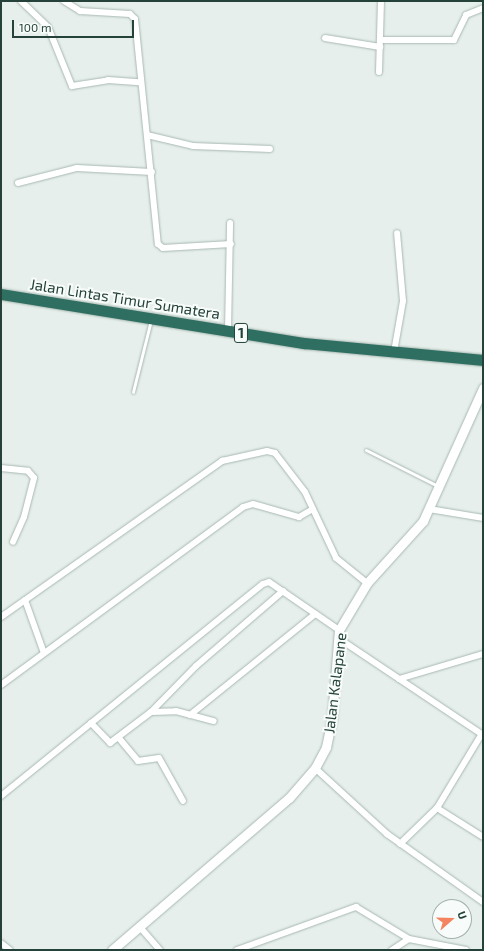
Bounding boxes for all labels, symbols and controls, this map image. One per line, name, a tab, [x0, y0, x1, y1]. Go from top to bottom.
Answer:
scale bar	[14, 12, 136, 38]
text: 100 m	[19, 20, 51, 34]
street label: Jalan Lintas Timur Sumatera	[28, 275, 222, 323]
road number: 1	[233, 321, 249, 345]
street label: Jalan Kalapane	[320, 631, 350, 735]
north arrow	[432, 899, 472, 939]
text: U	[455, 909, 470, 921]

